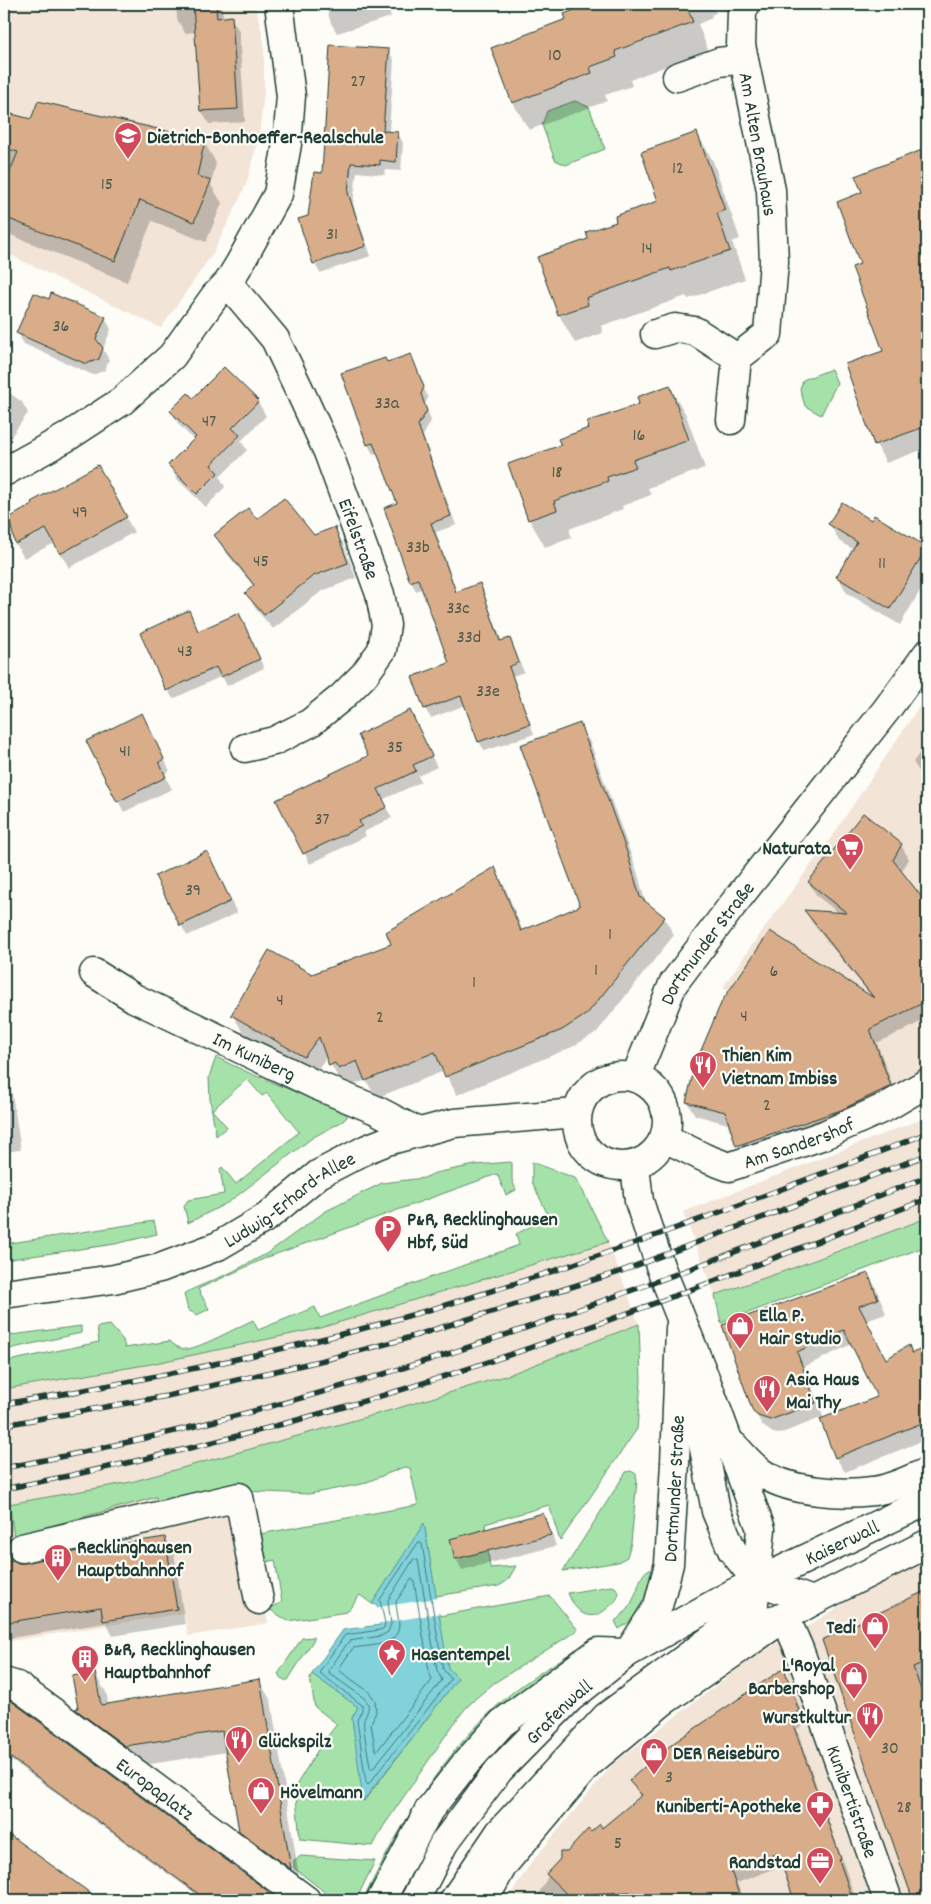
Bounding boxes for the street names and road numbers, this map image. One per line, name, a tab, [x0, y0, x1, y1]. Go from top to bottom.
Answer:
street label: Am Alten Brauhaus	[730, 70, 782, 219]
street label: Eifelstraße	[329, 495, 385, 584]
street label: Dortmunder Straße	[655, 877, 763, 1010]
street label: Im Kuniberg	[207, 1027, 300, 1090]
street label: Am Sandershof	[740, 1112, 860, 1178]
street label: Ludwig-Erhard-Allee	[219, 1146, 361, 1257]
street label: Dortmunder Straße	[658, 1415, 694, 1563]
street label: Kaiserwall	[801, 1515, 885, 1574]
street label: Grafenwall	[520, 1674, 600, 1752]
street label: Kunibertistraße	[817, 1742, 883, 1863]
street label: Europaplatz	[109, 1752, 199, 1829]

